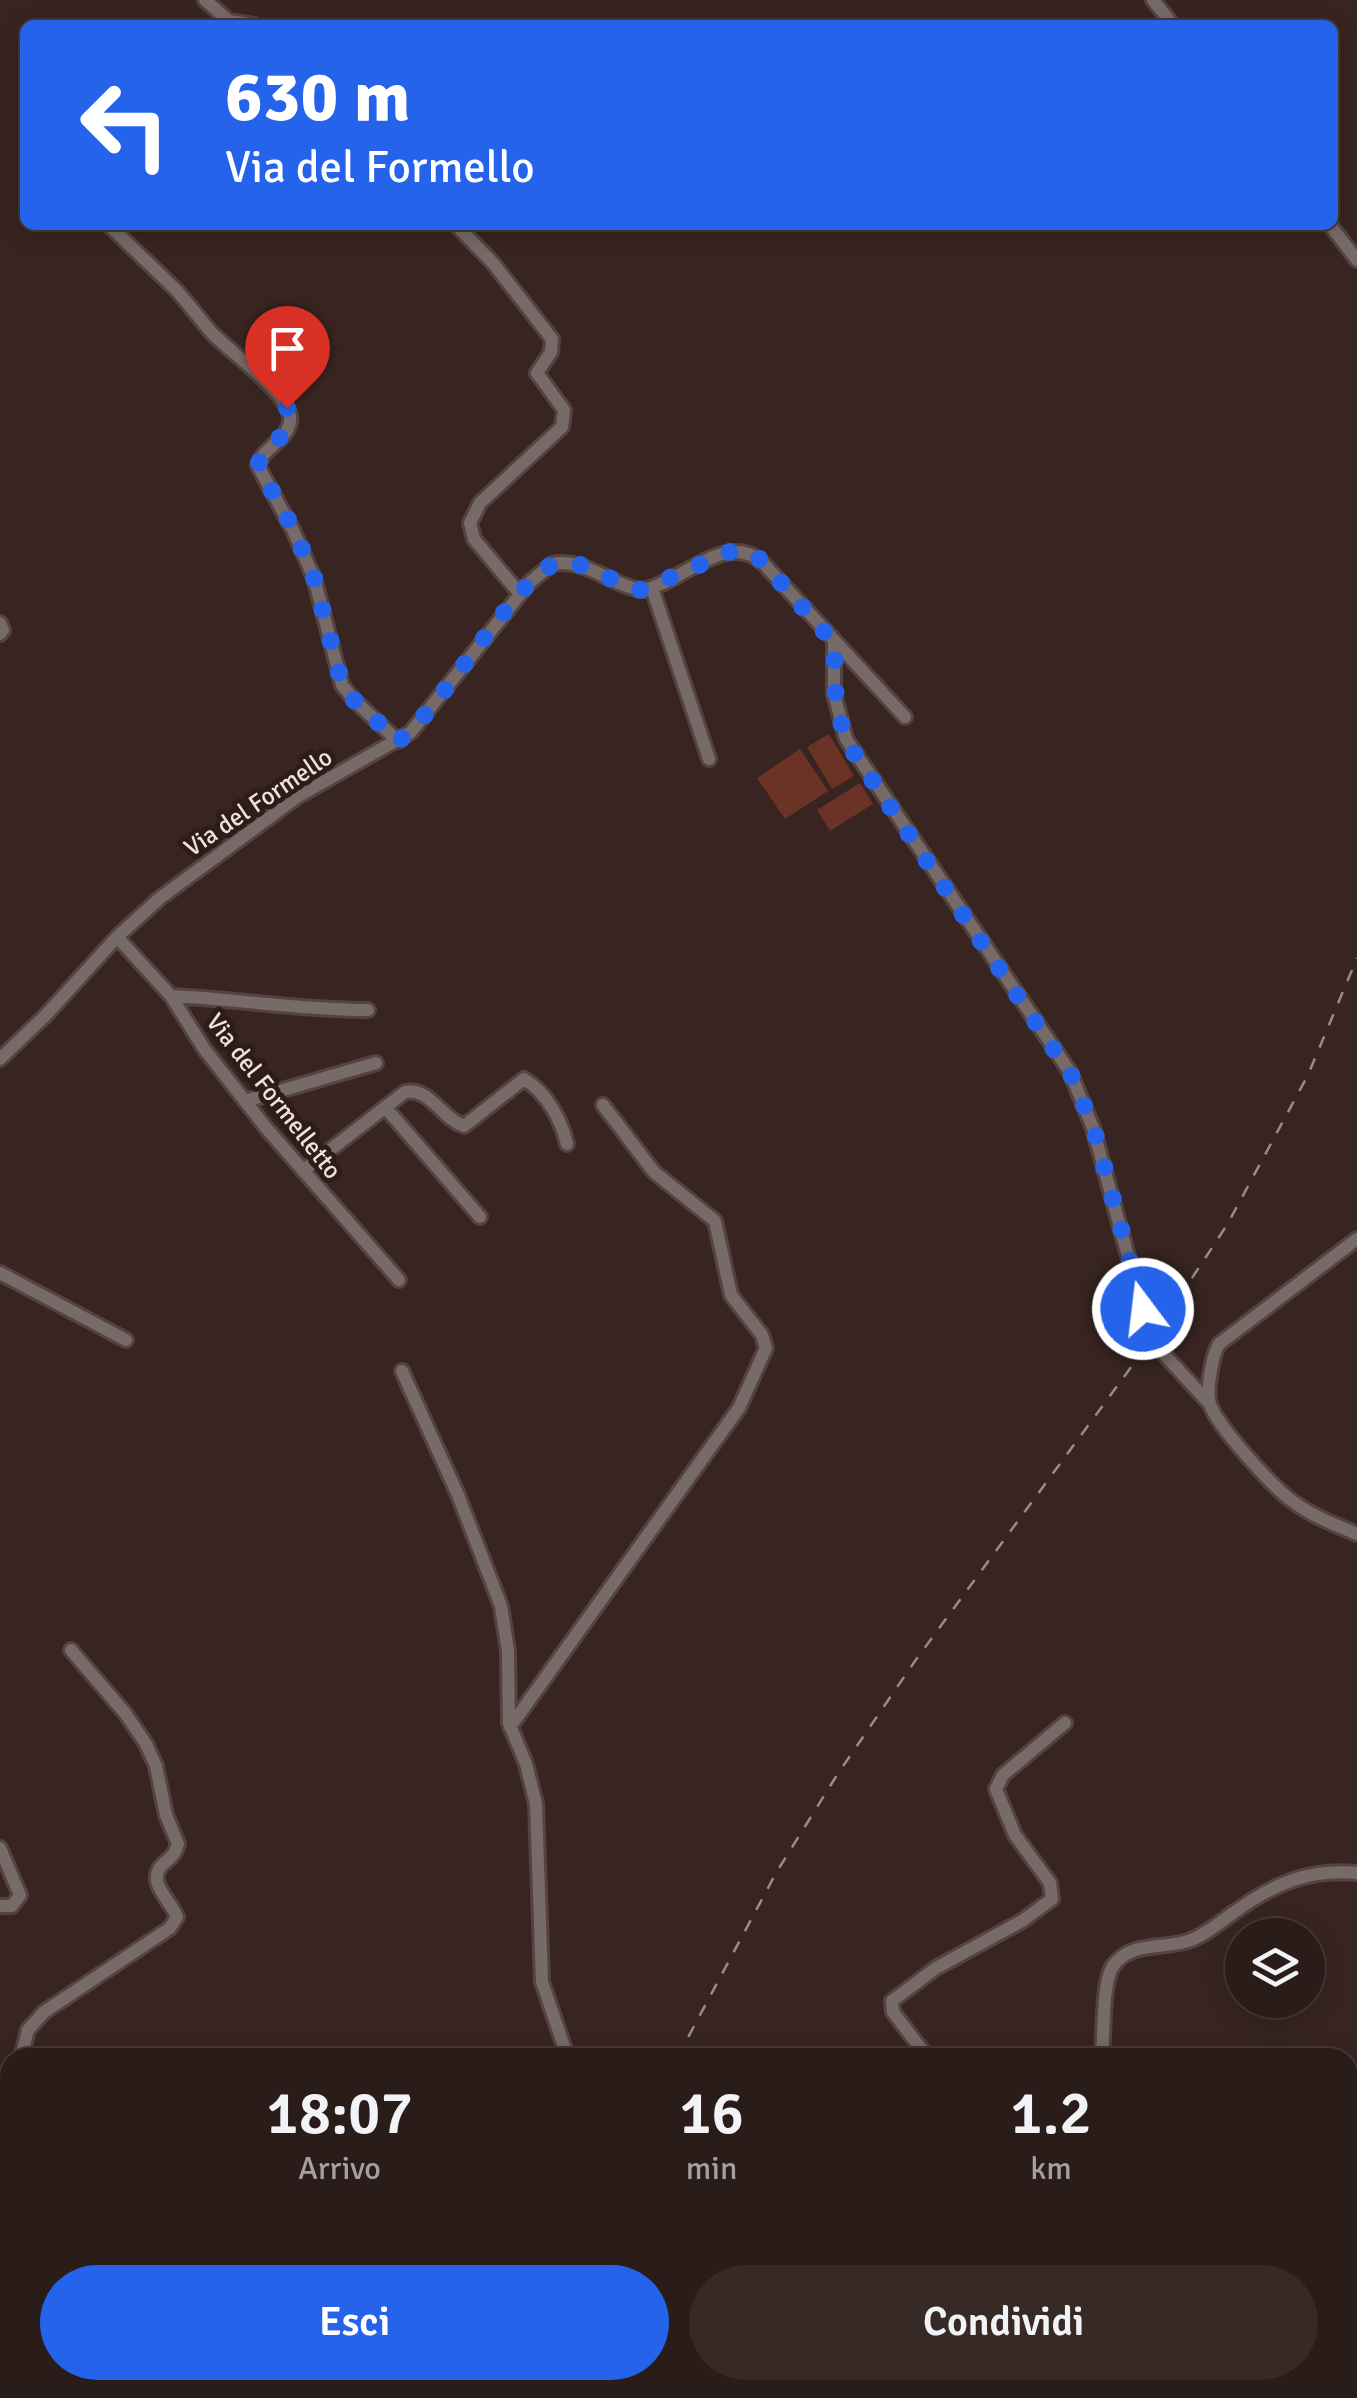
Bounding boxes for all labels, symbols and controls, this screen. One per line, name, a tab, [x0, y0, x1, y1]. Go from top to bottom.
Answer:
text: 630 m	[225, 54, 410, 140]
icon: left	[60, 60, 190, 190]
text: Via del Formello	[225, 140, 535, 195]
pin	[245, 306, 330, 409]
icon: arrive	[260, 321, 315, 376]
street label: Via del Formello	[178, 741, 338, 863]
street label: Via del Formelletto	[200, 1007, 348, 1185]
position arrow	[1091, 1257, 1195, 1361]
map controls	[1225, 1918, 1325, 2018]
button: layers	[1225, 1918, 1325, 2018]
text: 18:07	[266, 2077, 413, 2151]
text: 16	[679, 2077, 744, 2151]
text: 1.2	[1010, 2077, 1092, 2151]
text: Arrivo	[298, 2149, 381, 2188]
text: min	[686, 2149, 737, 2188]
text: km	[1030, 2149, 1072, 2188]
button: Esci	[40, 2265, 669, 2380]
button: Condividi	[689, 2265, 1318, 2380]

